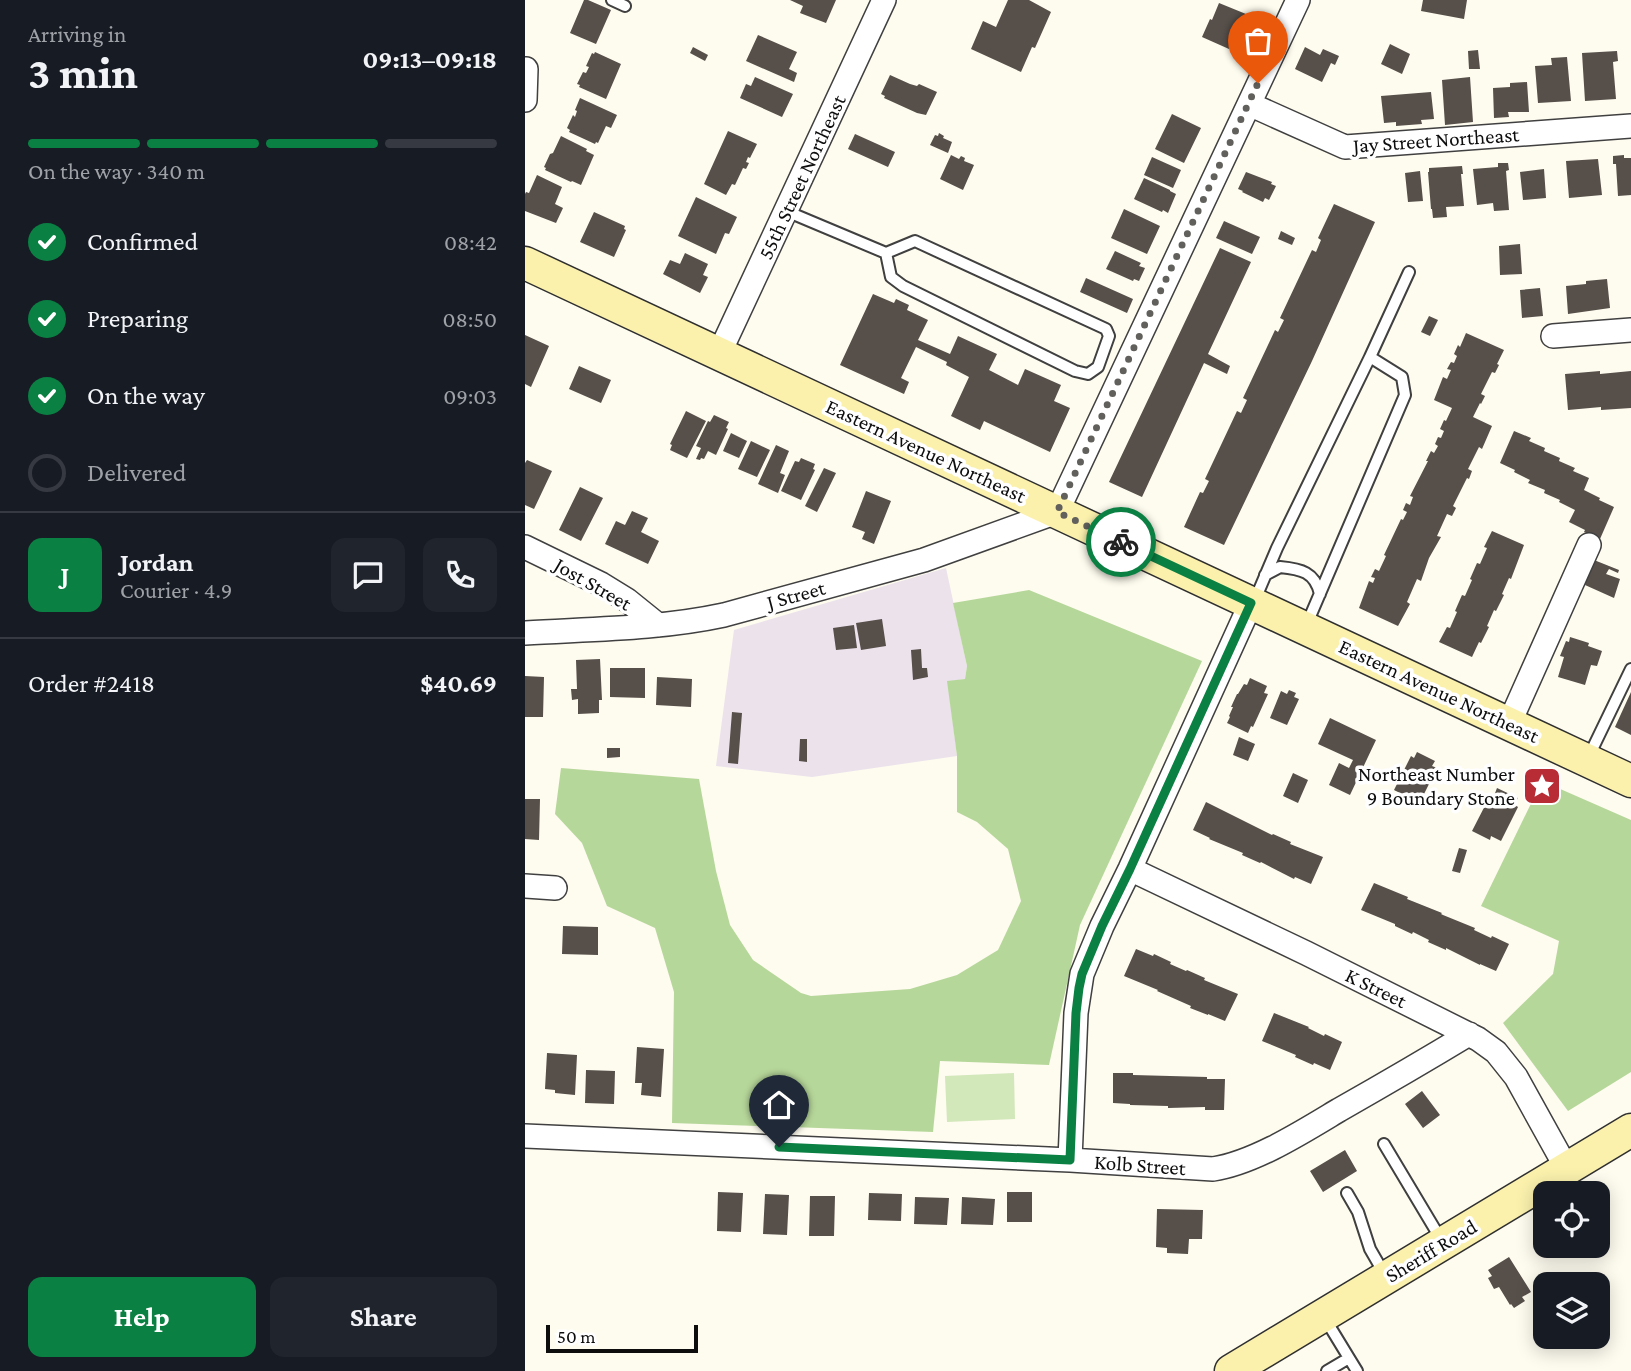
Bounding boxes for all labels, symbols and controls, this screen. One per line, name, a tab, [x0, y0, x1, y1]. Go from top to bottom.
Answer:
pin	[1228, 11, 1288, 83]
text: Arriving in	[28, 21, 126, 47]
icon: bag	[1239, 22, 1277, 60]
text: 09:13–09:18	[363, 45, 497, 74]
text: 3 min	[28, 47, 138, 98]
street label: 55th Street Northeast	[753, 90, 851, 263]
street label: Jay Street Northeast	[1350, 122, 1521, 158]
text: On the way · 340 m	[28, 158, 205, 184]
icon: check	[28, 223, 66, 261]
text: Confirmed	[87, 227, 198, 256]
text: 08:42	[444, 229, 497, 255]
icon: check	[28, 300, 66, 338]
text: Preparing	[87, 304, 188, 333]
text: 08:50	[443, 306, 497, 332]
icon: check	[28, 377, 66, 415]
text: On the way	[87, 381, 205, 410]
text: 09:03	[443, 383, 497, 409]
street label: Eastern Avenue Northeast	[822, 394, 1031, 508]
text: Delivered	[87, 458, 186, 487]
courier	[1086, 507, 1156, 577]
icon: bike	[1102, 523, 1140, 561]
button: chat	[331, 538, 405, 612]
button: phone	[423, 538, 497, 612]
text: Jordan	[120, 548, 194, 577]
street label: Jost Street	[548, 551, 637, 616]
text: J	[61, 561, 69, 590]
street label: J Street	[762, 575, 829, 615]
text: Courier · 4.9	[120, 577, 232, 603]
street label: Eastern Avenue Northeast	[1335, 634, 1544, 748]
text: Order #2418	[28, 669, 155, 698]
text: $40.69	[420, 669, 497, 698]
place label: Northeast Number 9 Boundary Stone	[1358, 762, 1516, 810]
place icon: Northeast Number 9 Boundary Stone	[1521, 765, 1563, 807]
street label: K Street	[1341, 963, 1411, 1014]
pin	[749, 1075, 809, 1147]
icon: home	[760, 1086, 798, 1124]
street label: Kolb Street	[1093, 1150, 1188, 1180]
map controls	[1533, 1181, 1610, 1349]
button: locate	[1533, 1181, 1610, 1258]
street label: Sheriff Road	[1381, 1214, 1481, 1288]
button: layers	[1533, 1272, 1610, 1349]
button: Help	[28, 1277, 256, 1357]
button: Share	[270, 1277, 497, 1357]
scale bar	[546, 1322, 698, 1354]
text: 50 m	[557, 1326, 596, 1347]

